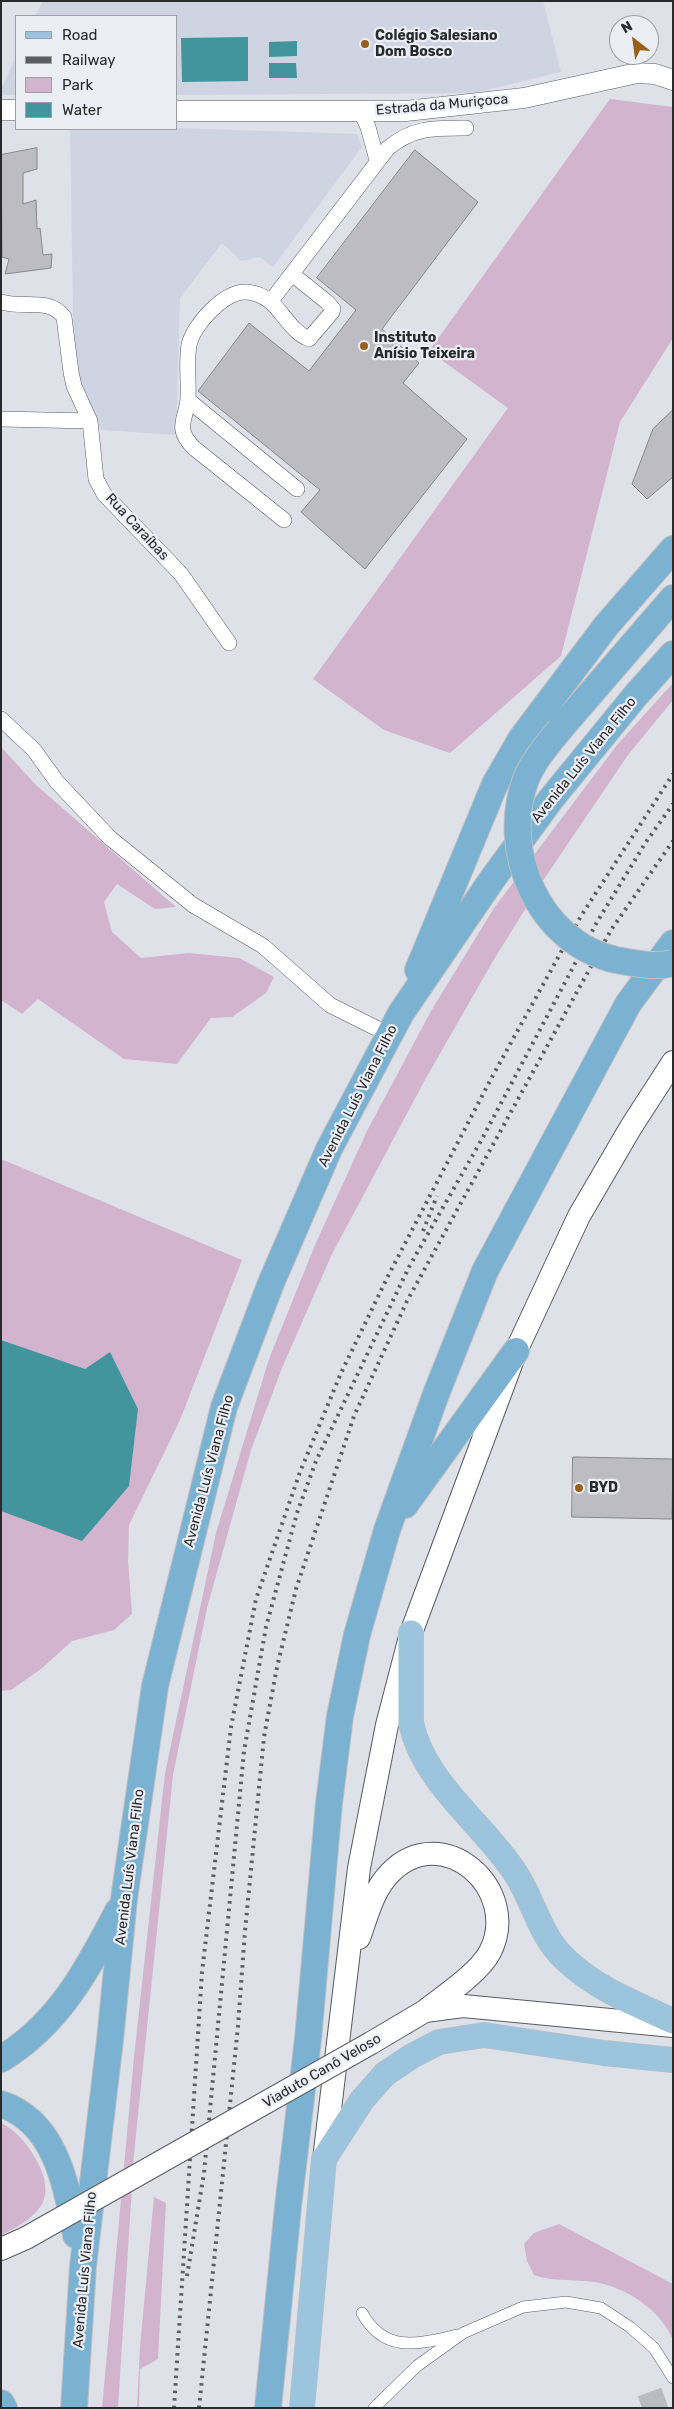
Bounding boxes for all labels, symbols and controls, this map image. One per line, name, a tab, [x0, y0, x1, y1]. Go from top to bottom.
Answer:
legend	[15, 15, 178, 130]
north arrow	[609, 15, 659, 65]
text: N	[618, 18, 635, 37]
text: Road	[62, 26, 98, 44]
place label: Colégio Salesiano Dom Bosco	[375, 28, 498, 60]
marker: Colégio Salesiano Dom Bosco	[359, 38, 371, 50]
text: Railway	[62, 51, 116, 69]
text: Park	[62, 76, 93, 94]
street label: Estrada da Muriçoca	[375, 91, 509, 119]
text: Water	[62, 101, 102, 119]
place label: Instituto Anísio Teixeira	[374, 330, 475, 362]
marker: Instituto Anísio Teixeira	[358, 340, 370, 352]
street label: Rua Caraíbas	[102, 490, 172, 564]
street label: Avenida Luís Viana Filho	[528, 694, 640, 826]
street label: Avenida Luís Viana Filho	[315, 1022, 401, 1170]
street label: Avenida Luís Viana Filho	[181, 1393, 237, 1549]
place label: BYD	[589, 1480, 618, 1496]
marker: BYD	[573, 1482, 585, 1494]
street label: Avenida Luís Viana Filho	[112, 1788, 148, 1946]
street label: Viaduto Canô Veloso	[260, 2030, 384, 2112]
street label: Avenida Luís Viana Filho	[70, 2191, 100, 2349]

